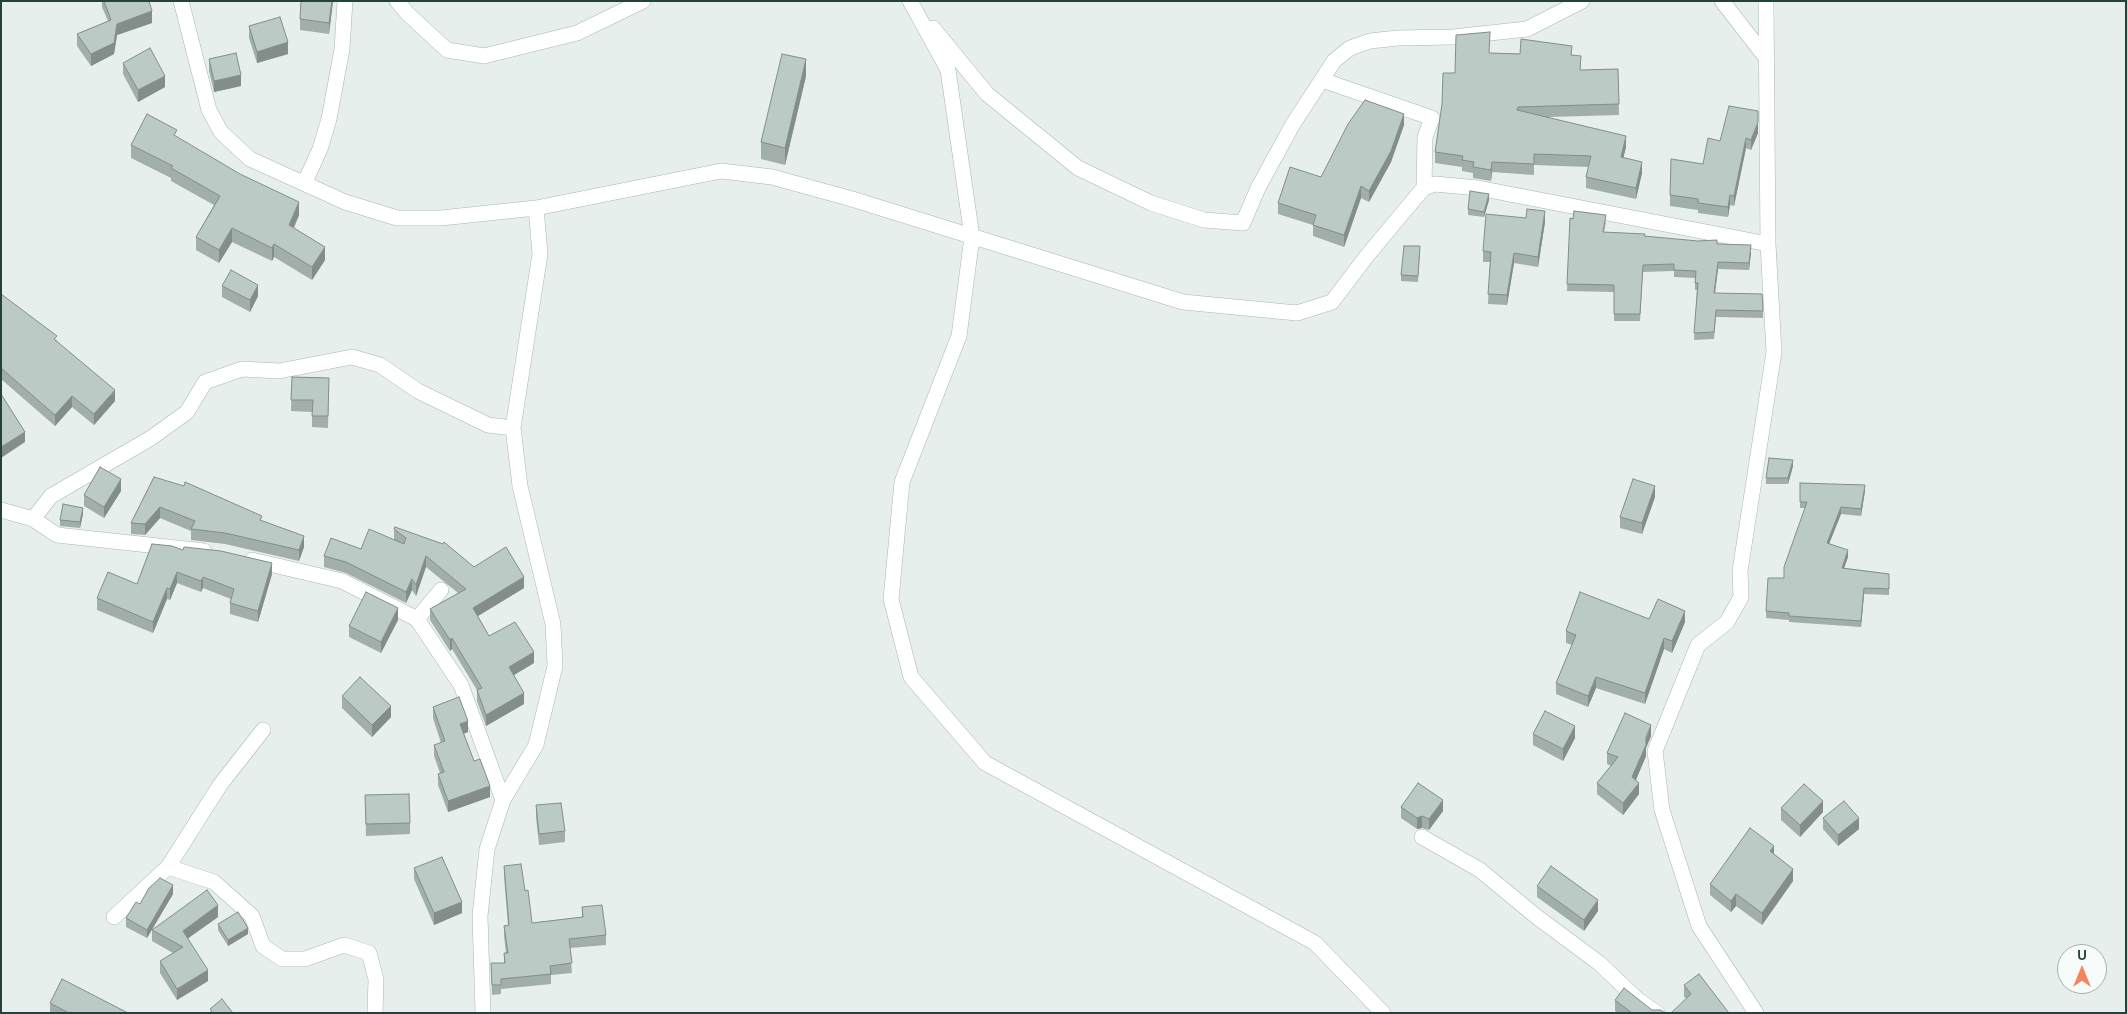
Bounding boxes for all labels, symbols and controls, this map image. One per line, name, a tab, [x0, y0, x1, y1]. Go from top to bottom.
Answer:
north arrow	[2057, 944, 2107, 994]
text: U	[2077, 946, 2087, 964]

